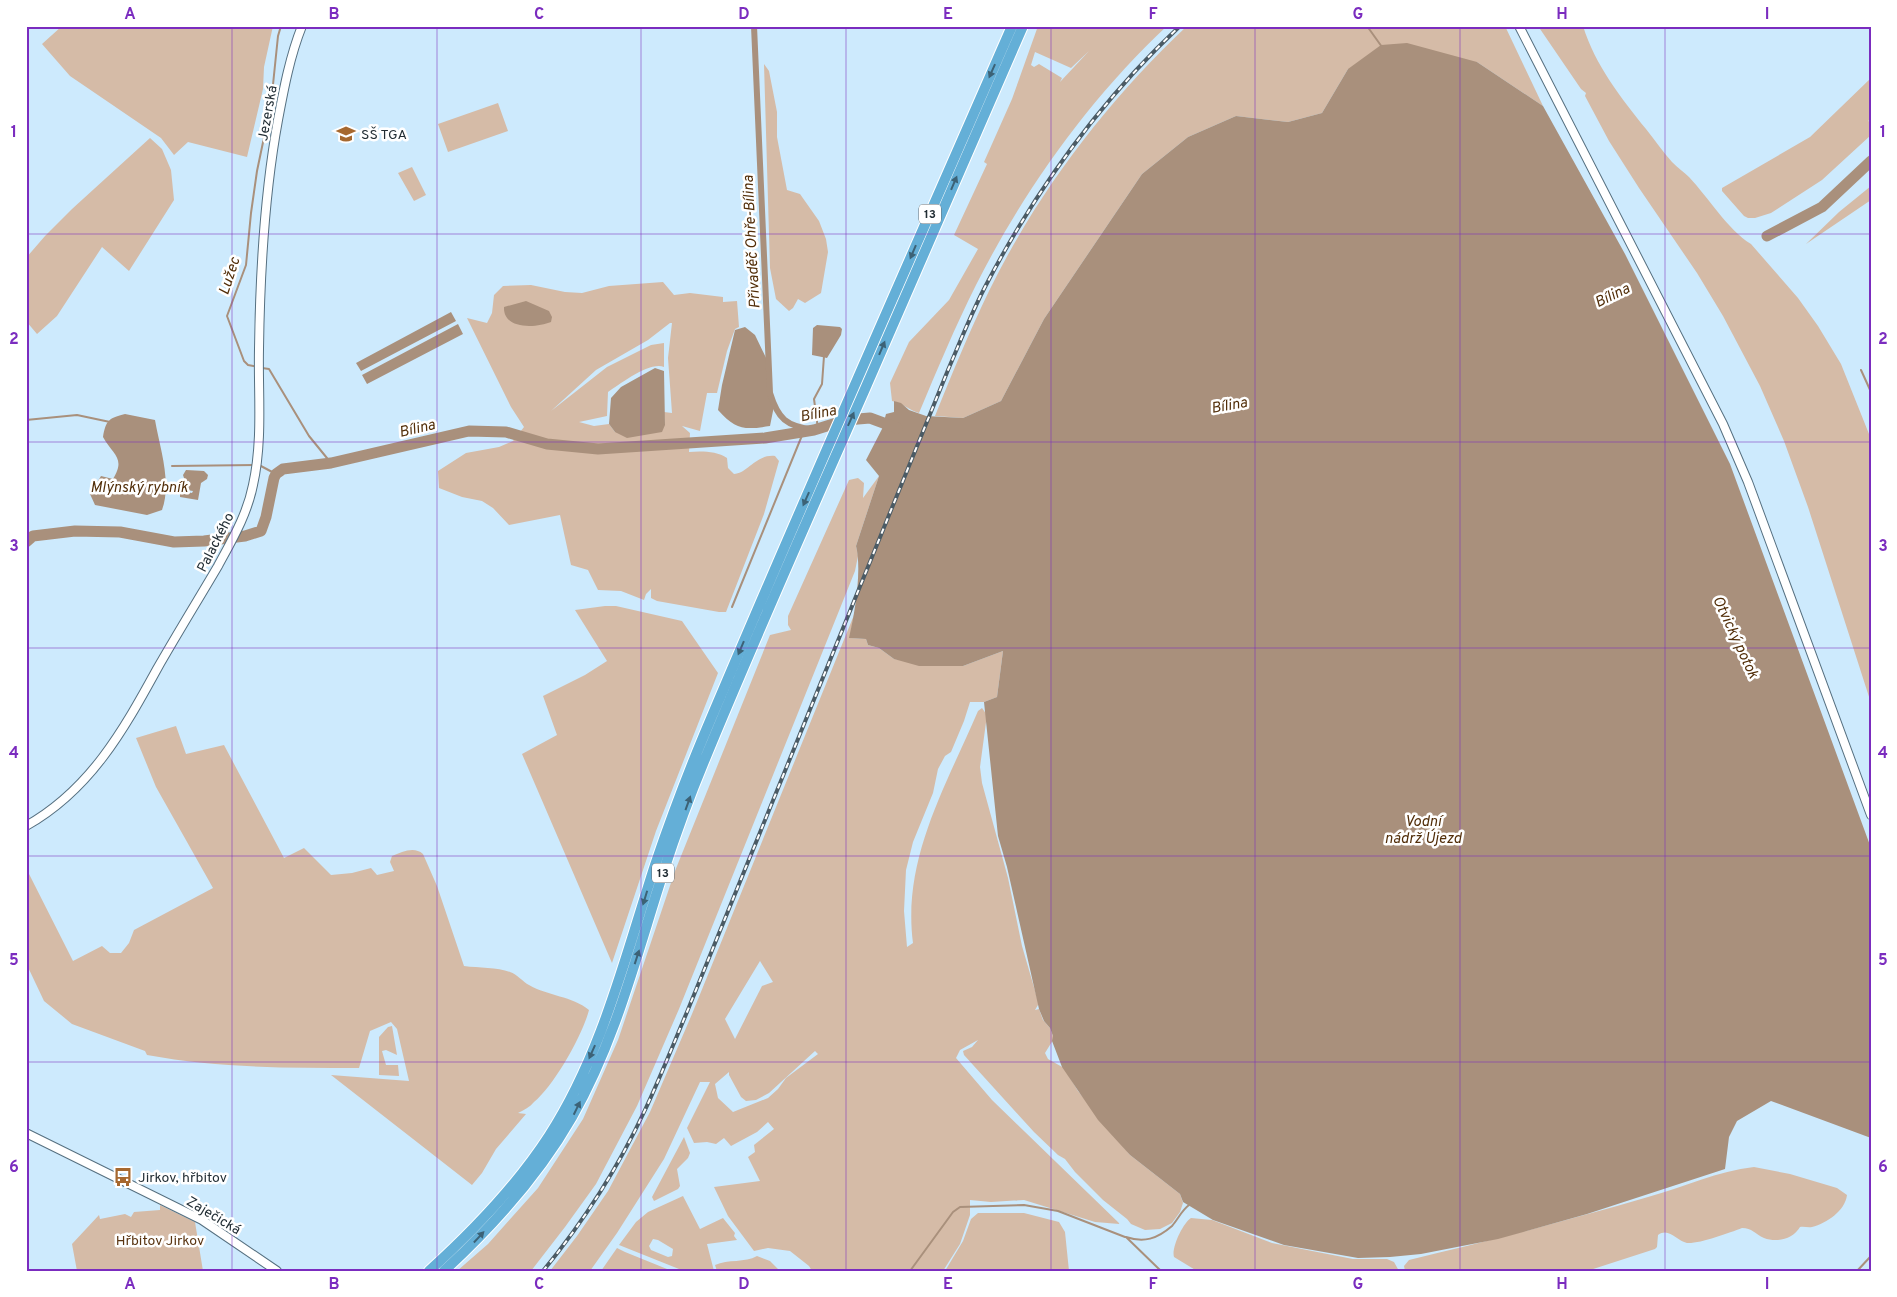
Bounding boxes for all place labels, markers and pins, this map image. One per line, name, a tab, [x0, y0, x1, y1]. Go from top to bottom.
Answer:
school or university icon: SŠ TGA	[335, 123, 357, 145]
place label: SŠ TGA	[361, 126, 407, 144]
bus stop icon: Jirkov, hřbitov	[112, 1166, 134, 1188]
place label: Jirkov, hřbitov	[138, 1170, 227, 1187]

